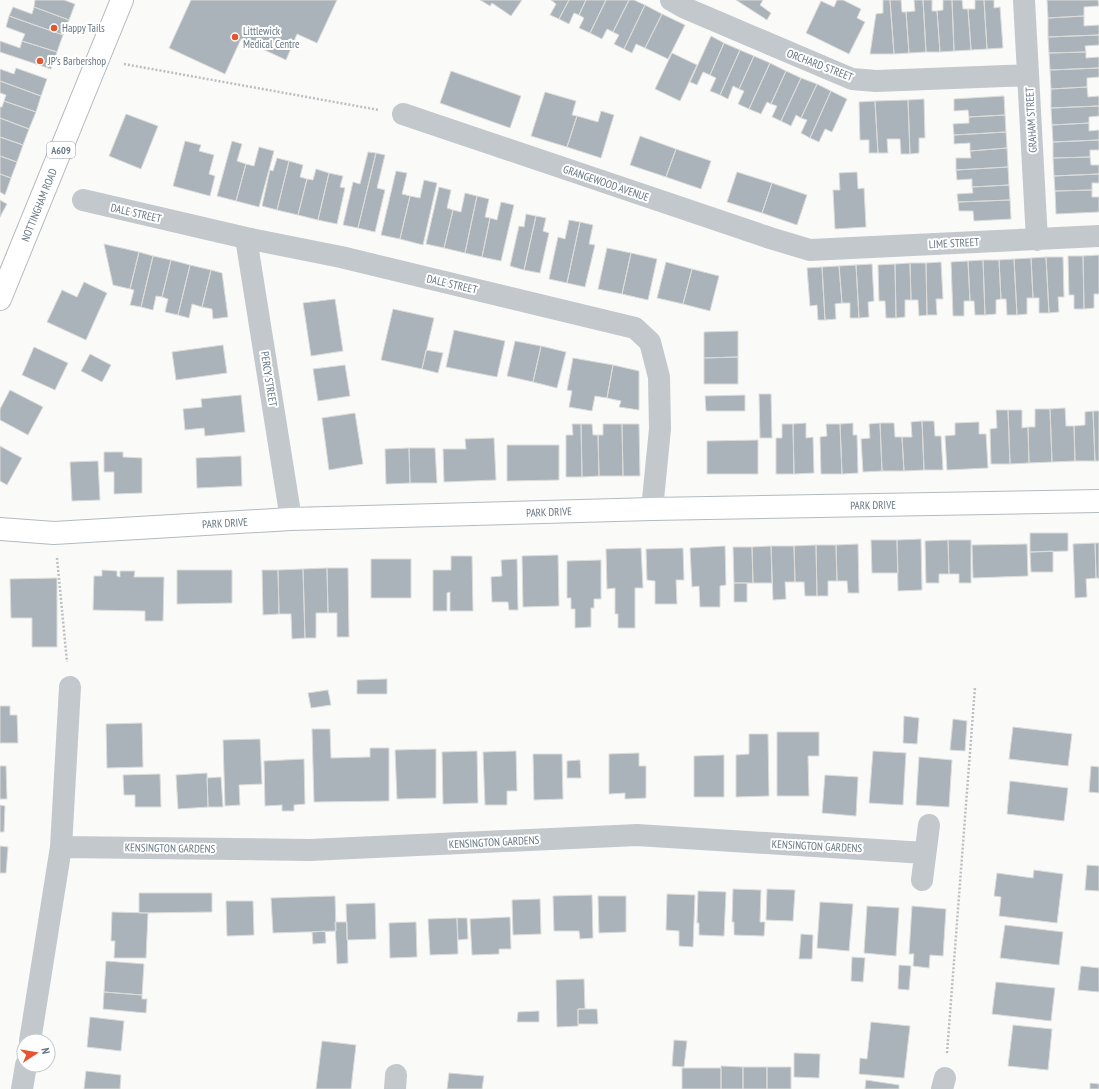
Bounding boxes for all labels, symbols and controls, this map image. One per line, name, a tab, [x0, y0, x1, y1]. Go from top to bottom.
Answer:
place label: Happy Tails	[62, 21, 105, 35]
marker: Happy Tails	[49, 23, 59, 33]
place label: Littlewick Medical Centre	[243, 24, 300, 51]
marker: Littlewick Medical Centre	[230, 32, 240, 42]
street label: ORCHARD STREET	[785, 46, 855, 84]
place label: JP's Barbershop	[47, 54, 106, 68]
marker: JP's Barbershop	[35, 56, 45, 66]
street label: GRAHAM STREET	[1022, 87, 1040, 153]
road number: A609	[47, 142, 75, 158]
street label: GRANGEWOOD AVENUE	[561, 162, 651, 204]
street label: NOTTINGHAM ROAD	[18, 166, 60, 244]
street label: DALE STREET	[109, 200, 163, 226]
street label: LIME STREET	[928, 235, 980, 251]
street label: DALE STREET	[425, 271, 479, 297]
street label: PERCY STREET	[258, 350, 280, 408]
street label: PARK DRIVE	[850, 498, 896, 512]
street label: PARK DRIVE	[526, 504, 572, 520]
street label: PARK DRIVE	[202, 515, 248, 531]
street label: KENSINGTON GARDENS	[448, 833, 540, 851]
street label: KENSINGTON GARDENS	[771, 837, 863, 855]
street label: KENSINGTON GARDENS	[125, 840, 216, 856]
north arrow	[16, 1033, 56, 1073]
text: N	[38, 1047, 53, 1055]

